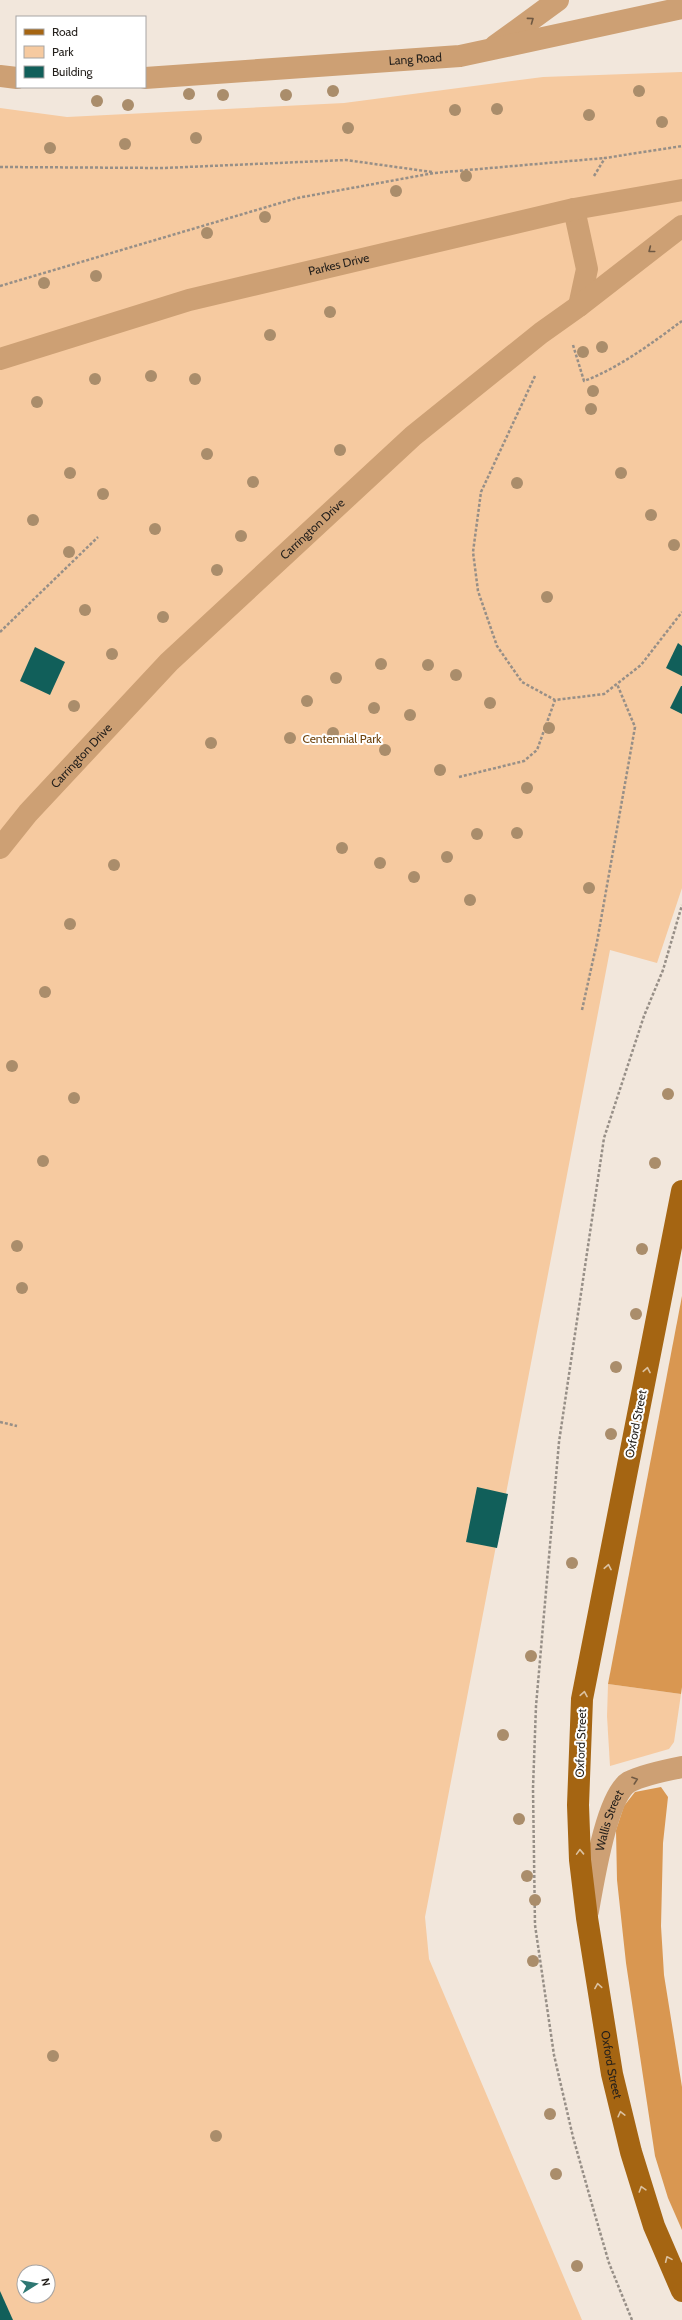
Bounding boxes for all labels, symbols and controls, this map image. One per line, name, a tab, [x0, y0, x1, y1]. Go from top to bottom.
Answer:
legend	[16, 16, 146, 88]
one-way arrow	[526, 18, 533, 25]
text: Road	[52, 24, 78, 39]
text: Park	[52, 44, 74, 59]
street label: Lang Road	[388, 49, 442, 68]
text: Building	[52, 64, 94, 79]
one-way arrow	[649, 245, 656, 252]
street label: Parkes Drive	[307, 250, 371, 279]
street label: Carrington Drive	[277, 495, 348, 562]
street label: Carrington Drive	[47, 720, 115, 791]
park label: Centennial Park	[303, 731, 382, 746]
one-way arrow	[642, 1367, 651, 1373]
street label: Oxford Street	[622, 1389, 649, 1459]
one-way arrow	[604, 1563, 612, 1570]
one-way arrow	[579, 1691, 587, 1697]
street label: Oxford Street	[572, 1708, 589, 1778]
one-way arrow	[631, 1777, 638, 1785]
street label: Wallis Street	[592, 1787, 626, 1852]
one-way arrow	[576, 1849, 584, 1855]
one-way arrow	[594, 1983, 603, 1989]
street label: Oxford Street	[598, 2029, 626, 2100]
one-way arrow	[618, 2111, 626, 2117]
one-way arrow	[638, 2186, 647, 2193]
one-way arrow	[665, 2255, 673, 2263]
north arrow	[16, 2264, 56, 2304]
text: N	[38, 2277, 53, 2287]

